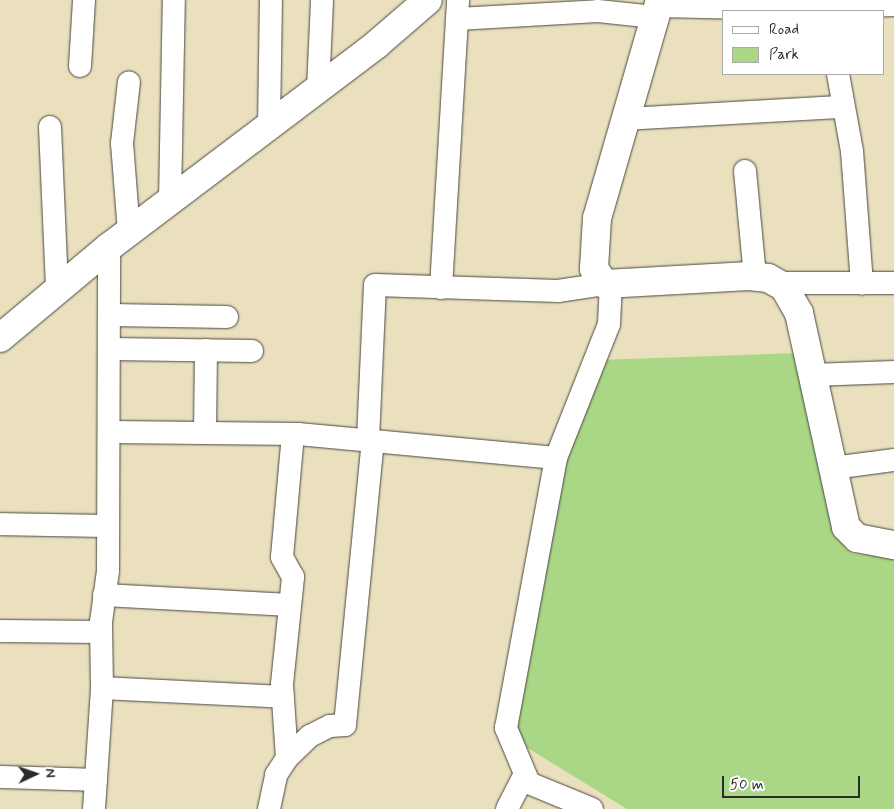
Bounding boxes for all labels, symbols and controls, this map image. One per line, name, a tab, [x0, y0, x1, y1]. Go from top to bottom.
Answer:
legend	[722, 10, 884, 75]
text: Road	[769, 20, 799, 40]
text: Park	[769, 45, 799, 65]
north arrow	[10, 749, 60, 799]
scale bar	[724, 766, 862, 798]
text: N	[41, 768, 59, 778]
text: 50 m	[730, 775, 764, 795]

